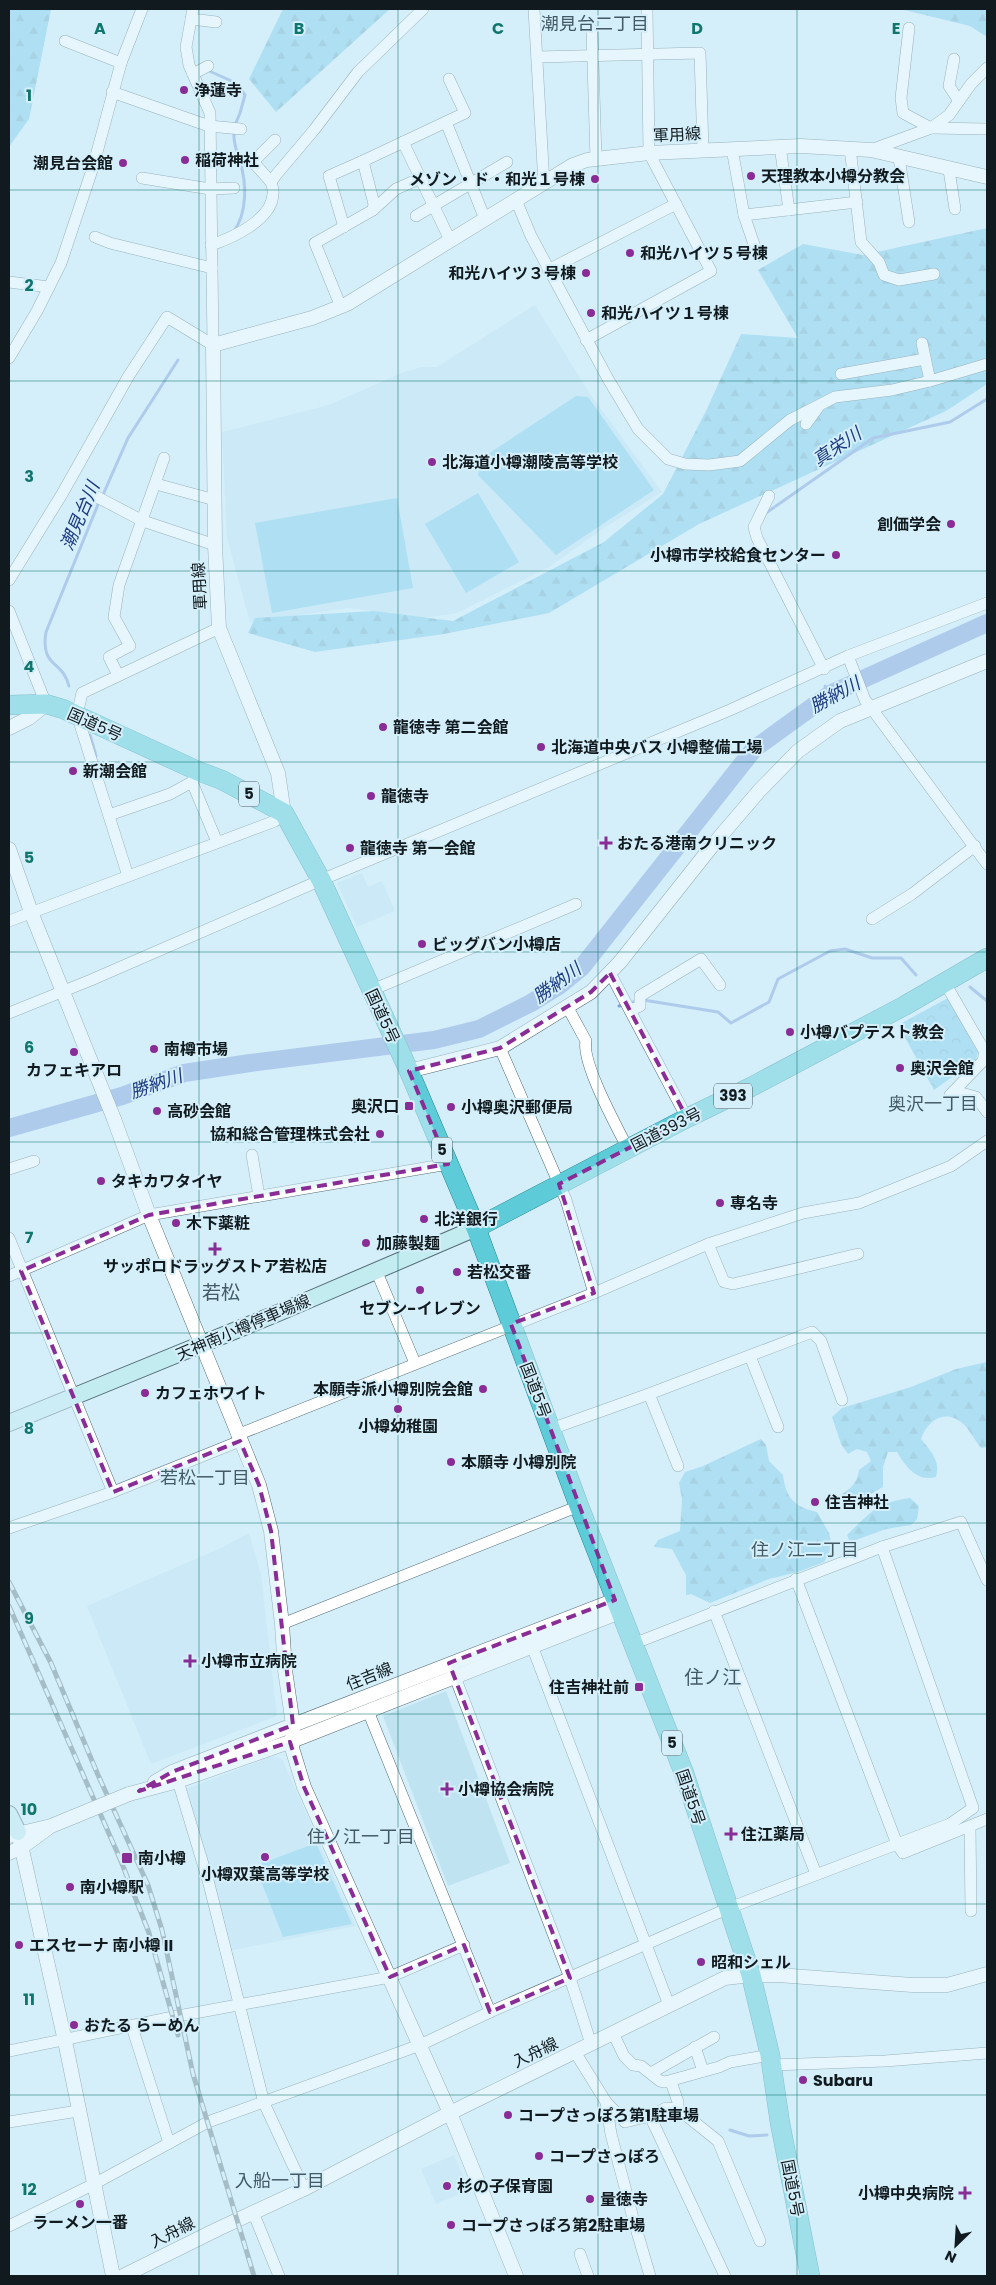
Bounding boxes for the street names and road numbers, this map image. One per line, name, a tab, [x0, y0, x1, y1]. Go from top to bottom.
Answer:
street label: 軍用線	[652, 122, 702, 147]
street label: 軍用線	[187, 561, 212, 611]
street label: 国道5号	[64, 702, 126, 747]
road number: 5	[239, 782, 259, 806]
street label: 国道5号	[360, 985, 405, 1047]
road number: 393	[714, 1084, 752, 1108]
street label: 国道393号	[627, 1102, 706, 1157]
road number: 5	[432, 1138, 452, 1162]
street label: 天神南小樽停車場線	[172, 1289, 314, 1366]
street label: 国道5号	[514, 1359, 557, 1421]
street label: 住吉線	[343, 1657, 396, 1696]
road number: 5	[662, 1730, 682, 1756]
street label: 国道5号	[670, 1766, 711, 1828]
street label: 入舟線	[509, 2032, 562, 2073]
street label: 国道5号	[776, 2157, 809, 2219]
street label: 入舟線	[146, 2211, 199, 2254]

